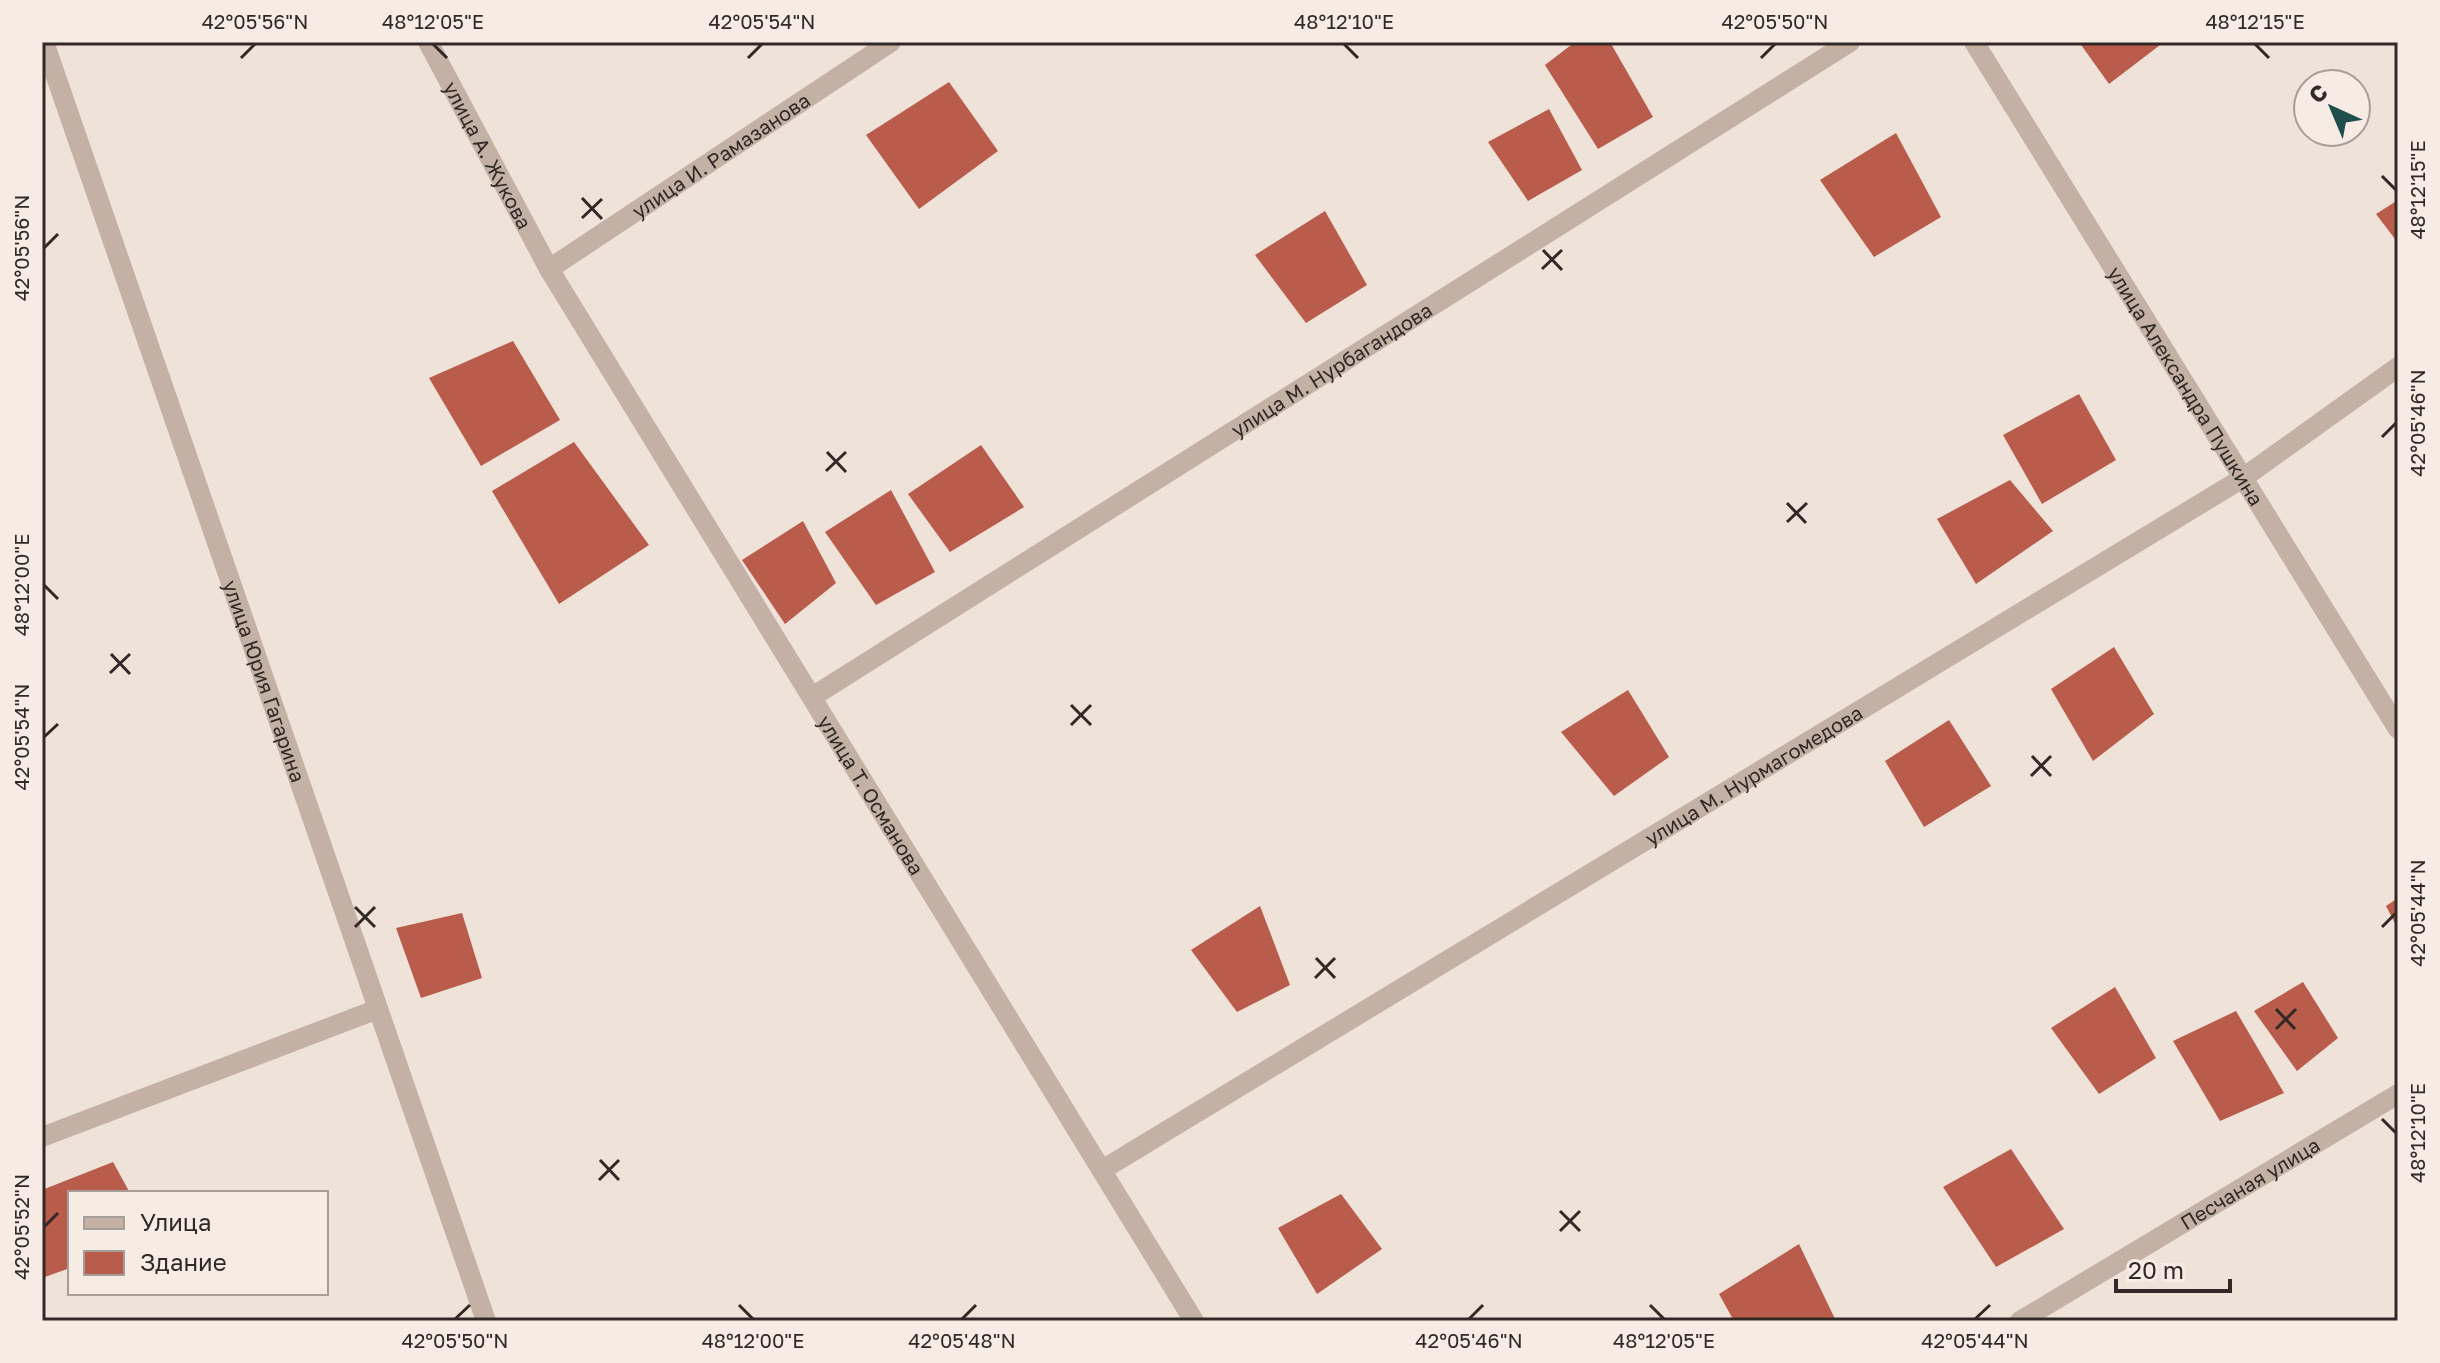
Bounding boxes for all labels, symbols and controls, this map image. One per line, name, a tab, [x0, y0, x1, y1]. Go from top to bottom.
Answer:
text: 42°05'56"N	[202, 9, 308, 33]
text: 48°12'05"E	[382, 9, 484, 33]
text: 42°05'54"N	[709, 9, 815, 33]
text: 48°12'10"E	[1294, 9, 1394, 33]
text: 42°05'50"N	[1722, 9, 1829, 33]
text: 48°12'15"E	[2205, 9, 2305, 33]
north arrow	[2292, 68, 2372, 148]
street label: улица А. Жукова	[439, 77, 537, 233]
text: С	[2303, 78, 2333, 108]
street label: улица И. Рамазанова	[627, 87, 814, 223]
text: 48°12'15"E	[2405, 140, 2429, 240]
text: 42°05'56"N	[9, 195, 33, 301]
street label: улица Александра Пушкина	[2103, 262, 2269, 510]
street label: улица М. Нурбагандова	[1226, 297, 1436, 442]
text: 42°05'46"N	[2405, 369, 2429, 477]
text: 48°12'00"E	[9, 534, 33, 636]
street label: улица Юрия Гагарина	[219, 577, 311, 785]
text: 42°05'54"N	[9, 684, 33, 790]
street label: улица М. Нурмагомедова	[1641, 700, 1867, 850]
street label: улица Т. Османова	[813, 711, 929, 879]
text: 42°05'44"N	[2405, 859, 2429, 967]
text: 48°12'10"E	[2405, 1083, 2429, 1183]
street label: Песчаная улица	[2176, 1132, 2324, 1234]
text: 42°05'52"N	[9, 1174, 33, 1280]
legend	[68, 1191, 328, 1295]
text: Улица	[140, 1207, 212, 1236]
scale bar	[2116, 1243, 2230, 1293]
text: Здание	[140, 1247, 227, 1276]
text: 20 m	[2128, 1255, 2184, 1284]
text: 42°05'50"N	[402, 1328, 509, 1352]
text: 48°12'00"E	[702, 1328, 804, 1352]
text: 42°05'48"N	[908, 1328, 1016, 1352]
text: 42°05'46"N	[1415, 1328, 1523, 1352]
text: 48°12'05"E	[1613, 1328, 1715, 1352]
text: 42°05'44"N	[1921, 1328, 2029, 1352]

